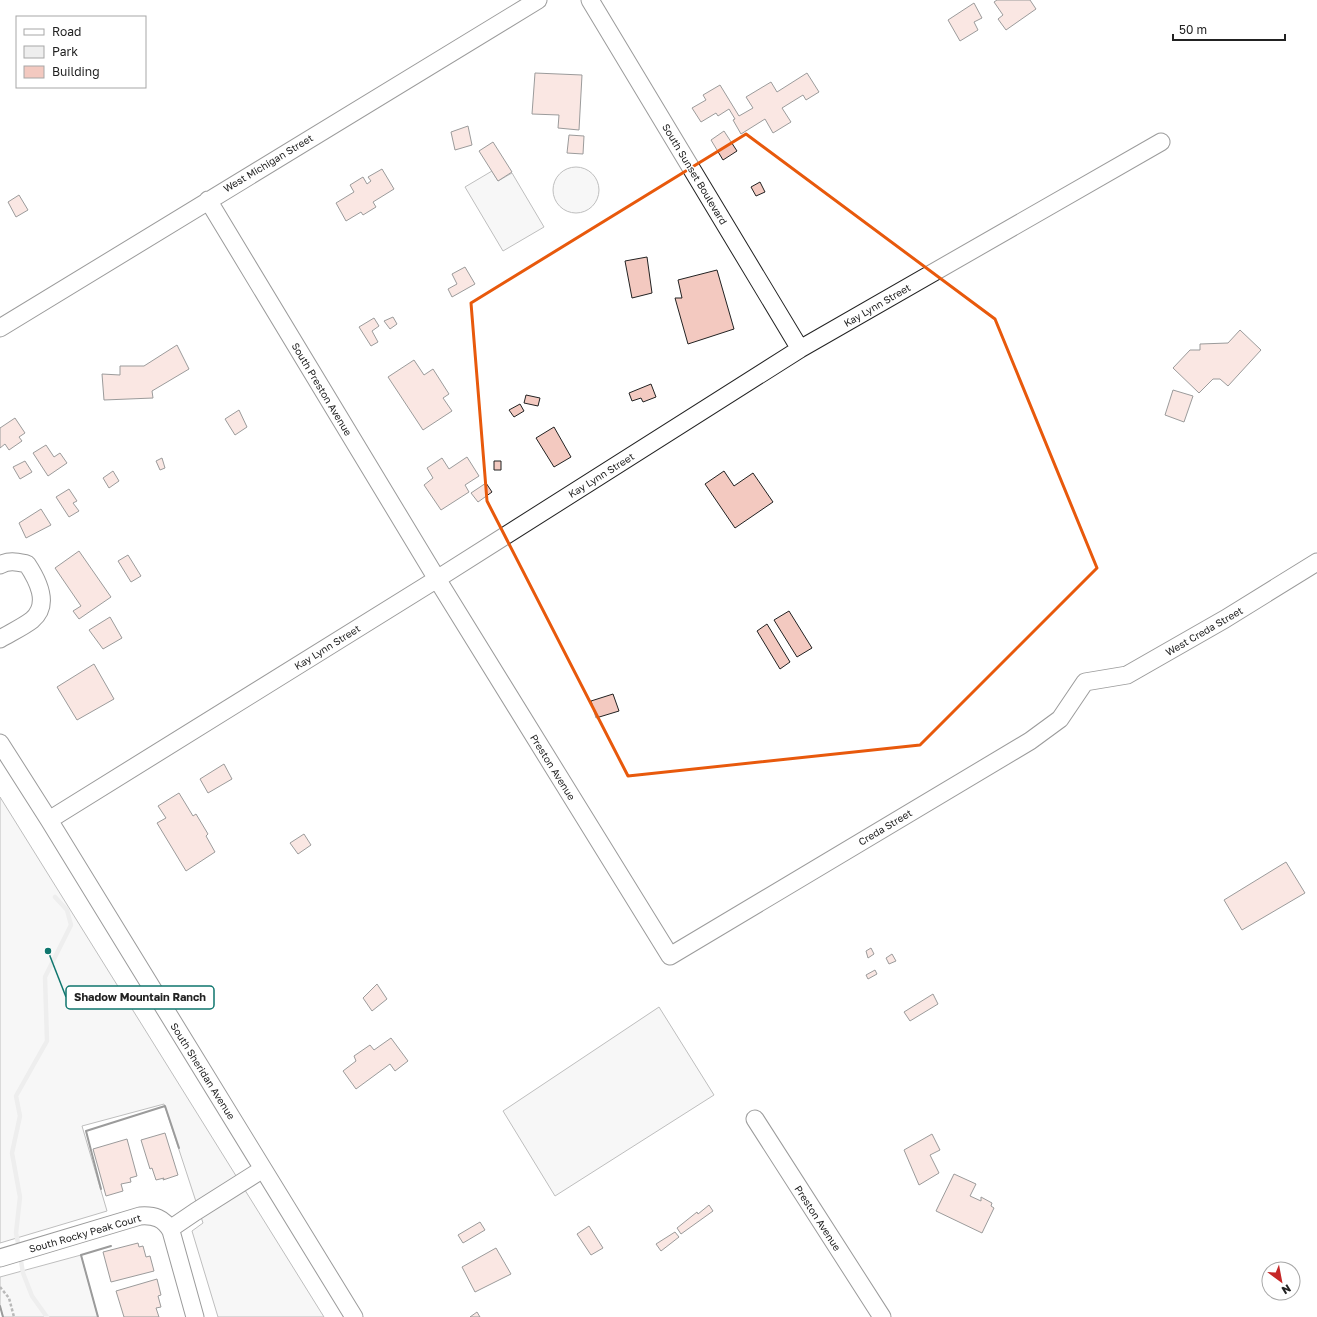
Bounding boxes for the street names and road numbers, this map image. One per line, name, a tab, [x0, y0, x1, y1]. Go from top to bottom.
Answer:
street label: South Sunset Boulevard	[660, 121, 730, 227]
street label: West Michigan Street	[221, 131, 315, 195]
street label: Kay Lynn Street	[841, 281, 913, 329]
street label: South Preston Avenue	[289, 340, 355, 438]
street label: Kay Lynn Street	[566, 450, 636, 500]
street label: West Creda Street	[1163, 604, 1245, 658]
street label: Kay Lynn Street	[292, 622, 362, 672]
street label: Preston Avenue	[528, 732, 578, 802]
street label: Creda Street	[856, 806, 914, 848]
street label: South Sheridan Avenue	[168, 1020, 238, 1122]
street label: Preston Avenue	[792, 1183, 844, 1253]
street label: South Rocky Peak Court	[28, 1211, 142, 1255]

